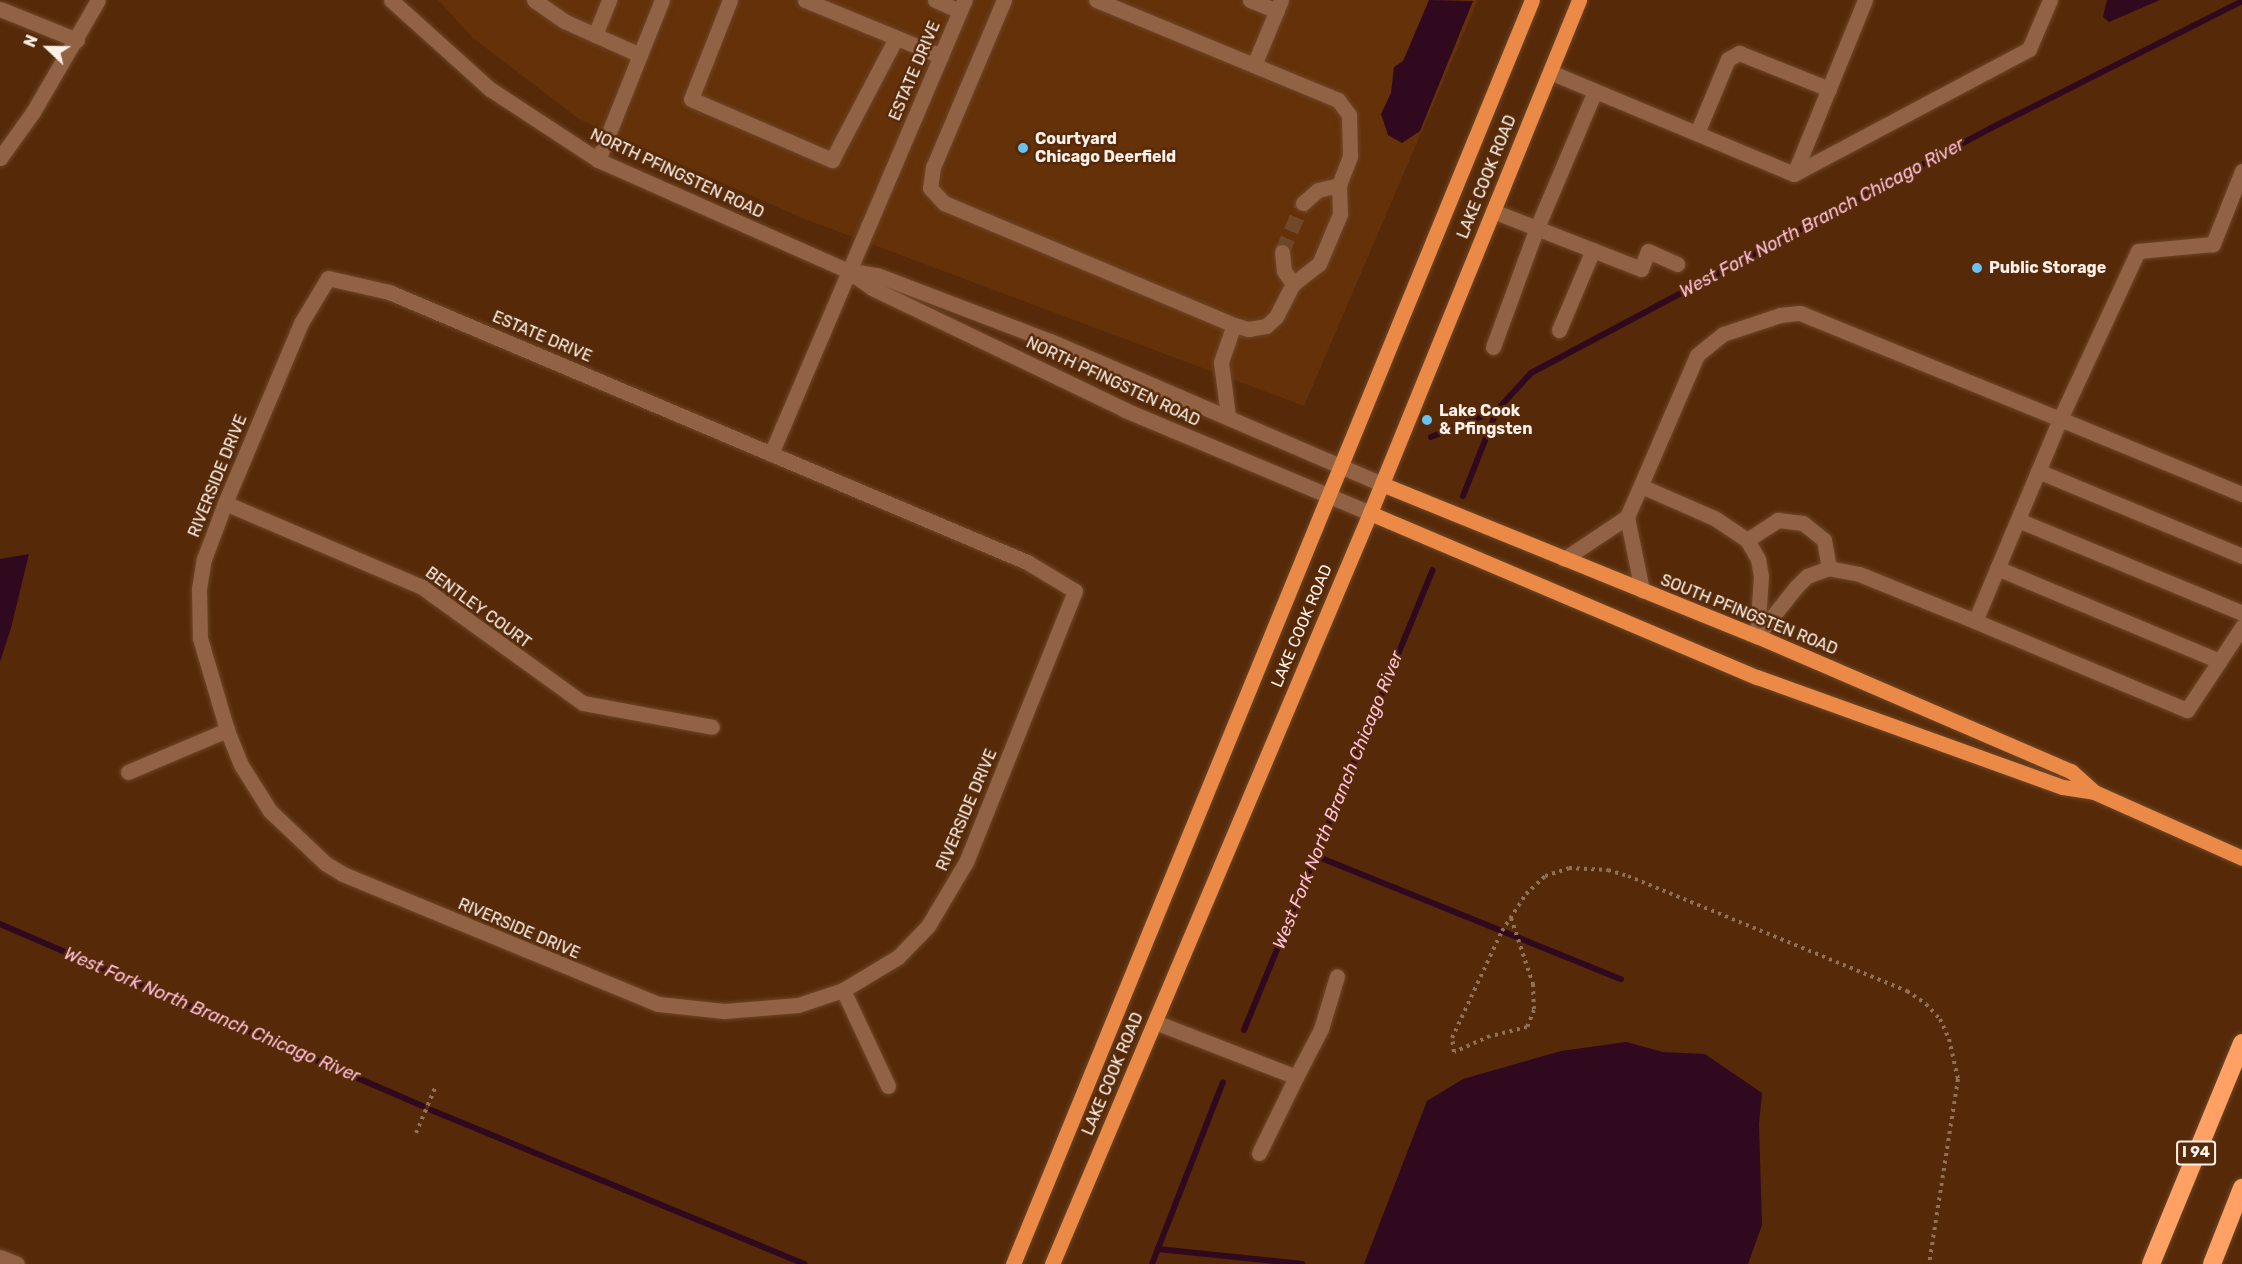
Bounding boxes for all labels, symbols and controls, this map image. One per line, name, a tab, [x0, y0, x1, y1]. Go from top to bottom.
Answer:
north arrow	[18, 18, 78, 78]
street label: ESTATE DRIVE	[885, 18, 945, 124]
text: N	[20, 32, 42, 50]
street label: LAKE COOK ROAD	[1453, 112, 1521, 242]
street label: NORTH PFINGSTEN ROAD	[587, 125, 767, 223]
place label: Courtyard Chicago Deerfield	[1035, 129, 1176, 167]
water label: West Fork North Branch Chicago River	[1676, 133, 1968, 303]
marker: Courtyard Chicago Deerfield	[1016, 141, 1030, 155]
place label: Public Storage	[1989, 258, 2106, 278]
marker: Public Storage	[1970, 261, 1984, 275]
street label: ESTATE DRIVE	[489, 307, 595, 367]
street label: NORTH PFINGSTEN ROAD	[1023, 333, 1203, 431]
place label: Lake Cook & Pfingsten	[1439, 401, 1532, 439]
street label: RIVERSIDE DRIVE	[185, 412, 251, 540]
marker: Lake Cook & Pfingsten	[1420, 413, 1434, 427]
street label: LAKE COOK ROAD	[1267, 562, 1337, 690]
street label: BENTLEY COURT	[421, 563, 535, 653]
street label: SOUTH PFINGSTEN ROAD	[1658, 571, 1840, 659]
water label: West Fork North Branch Chicago River	[1268, 648, 1408, 952]
street label: RIVERSIDE DRIVE	[933, 746, 1001, 874]
street label: RIVERSIDE DRIVE	[455, 895, 583, 963]
water label: West Fork North Branch Chicago River	[61, 943, 363, 1087]
street label: LAKE COOK ROAD	[1078, 1010, 1148, 1138]
road number: I 94	[2175, 1141, 2217, 1165]

